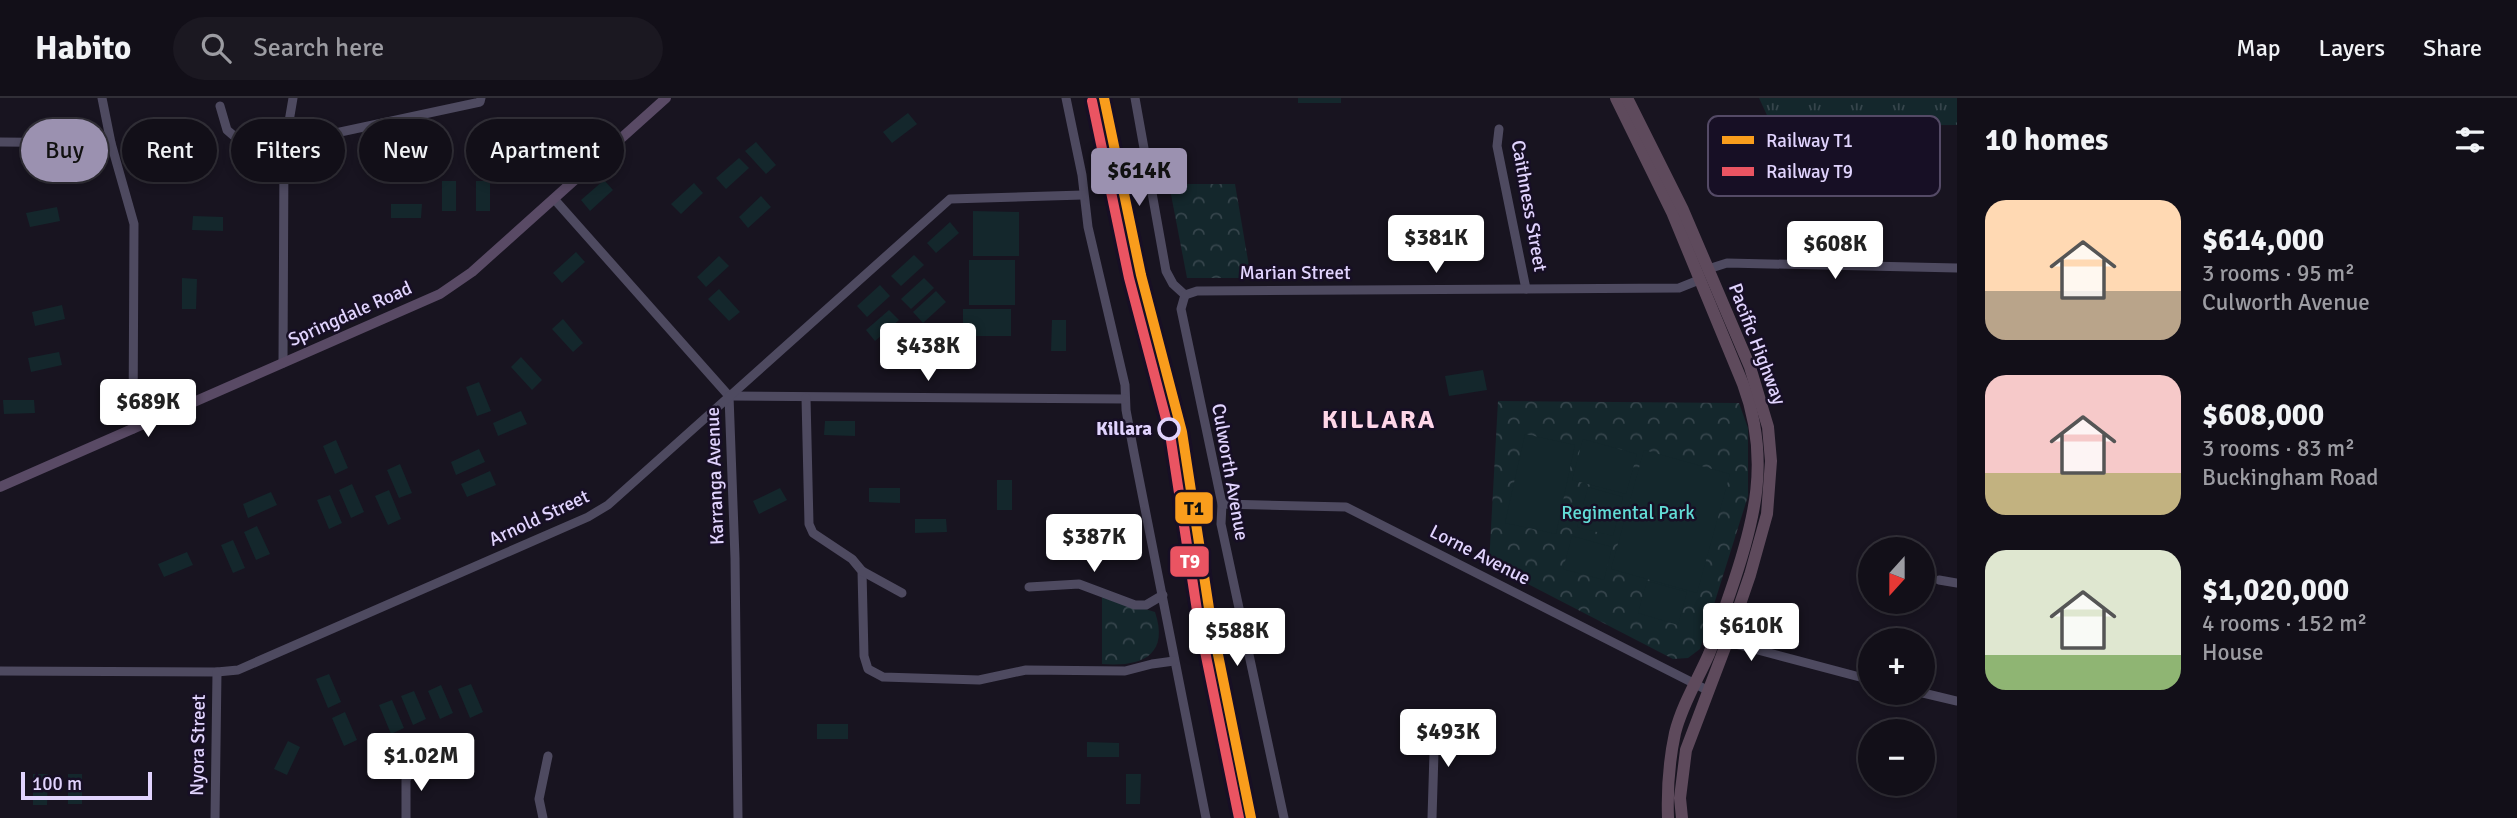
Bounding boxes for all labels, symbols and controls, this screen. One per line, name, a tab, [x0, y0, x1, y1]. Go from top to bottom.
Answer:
search box	[173, 17, 663, 80]
text: Habito	[35, 28, 131, 69]
icon: search	[197, 29, 235, 67]
text: Search here	[253, 32, 384, 64]
text: Map	[2236, 33, 2281, 63]
text: Layers	[2319, 33, 2385, 63]
text: Share	[2423, 33, 2482, 63]
legend	[1708, 116, 1940, 196]
chip: Buy	[21, 119, 108, 182]
chip: Rent	[122, 119, 217, 182]
chip: Filters	[231, 119, 345, 182]
chip: New	[359, 119, 452, 182]
chip: Apartment	[466, 119, 624, 182]
icon: filters	[2451, 121, 2489, 159]
text: 10 homes	[1985, 122, 2108, 159]
text: Railway T1	[1766, 129, 1853, 153]
street label: Caithness Street	[1506, 138, 1552, 274]
pin: $614K	[1090, 148, 1188, 208]
text: $614K	[1107, 156, 1171, 185]
text: Railway T9	[1766, 160, 1853, 184]
pin: $381K	[1387, 216, 1485, 275]
pin: $608K	[1786, 222, 1884, 281]
text: $614,000	[2202, 222, 2324, 259]
text: $381K	[1404, 223, 1468, 252]
icon: home	[2041, 228, 2125, 312]
text: $608K	[1803, 229, 1867, 258]
text: 3 rooms · 95 m²	[2202, 259, 2355, 288]
street label: Marian Street	[1239, 261, 1351, 285]
street label: Springdale Road	[284, 276, 416, 352]
street label: Pacific Highway	[1723, 280, 1791, 408]
text: Culworth Avenue	[2202, 288, 2370, 317]
pin: $438K	[879, 324, 977, 383]
text: $438K	[896, 331, 960, 360]
pin: $689K	[99, 380, 197, 439]
text: $689K	[116, 387, 180, 416]
text: $608,000	[2202, 397, 2324, 434]
street label: Culworth Avenue	[1206, 402, 1254, 542]
icon: home	[2041, 403, 2125, 487]
district label: KILLARA	[1322, 404, 1436, 436]
street label: Karranga Avenue	[701, 407, 729, 545]
place label: Killara	[1096, 417, 1152, 441]
marker: Killara	[1158, 418, 1180, 440]
text: 3 rooms · 83 m²	[2202, 434, 2355, 463]
text: Buckingham Road	[2202, 463, 2378, 492]
street label: Arnold Street	[485, 484, 593, 552]
line badge: T1	[1174, 491, 1214, 525]
text: T1	[1184, 497, 1204, 521]
park label: Regimental Park	[1561, 501, 1695, 525]
pin: $387K	[1045, 514, 1143, 574]
street label: Lorne Avenue	[1426, 519, 1534, 591]
text: $387K	[1062, 522, 1126, 551]
north arrow	[1858, 537, 1936, 614]
map controls	[1858, 537, 1935, 796]
line badge: T9	[1169, 545, 1210, 578]
text: T9	[1180, 550, 1200, 574]
text: $1,020,000	[2202, 572, 2349, 609]
icon: home	[2041, 578, 2125, 662]
pin: $610K	[1702, 603, 1800, 663]
pin: $588K	[1188, 608, 1286, 668]
text: 4 rooms · 152 m²	[2202, 609, 2367, 638]
text: $610K	[1719, 611, 1783, 640]
text: $588K	[1205, 616, 1269, 645]
button: +	[1858, 628, 1935, 705]
text: House	[2202, 638, 2264, 667]
street label: Nyora Street	[185, 694, 211, 796]
pin: $493K	[1399, 710, 1497, 769]
text: $493K	[1416, 717, 1480, 746]
button: −	[1858, 719, 1935, 796]
pin: $1.02M	[364, 734, 478, 793]
text: $1.02M	[383, 741, 459, 770]
scale bar	[21, 769, 152, 801]
text: 100 m	[32, 772, 82, 796]

